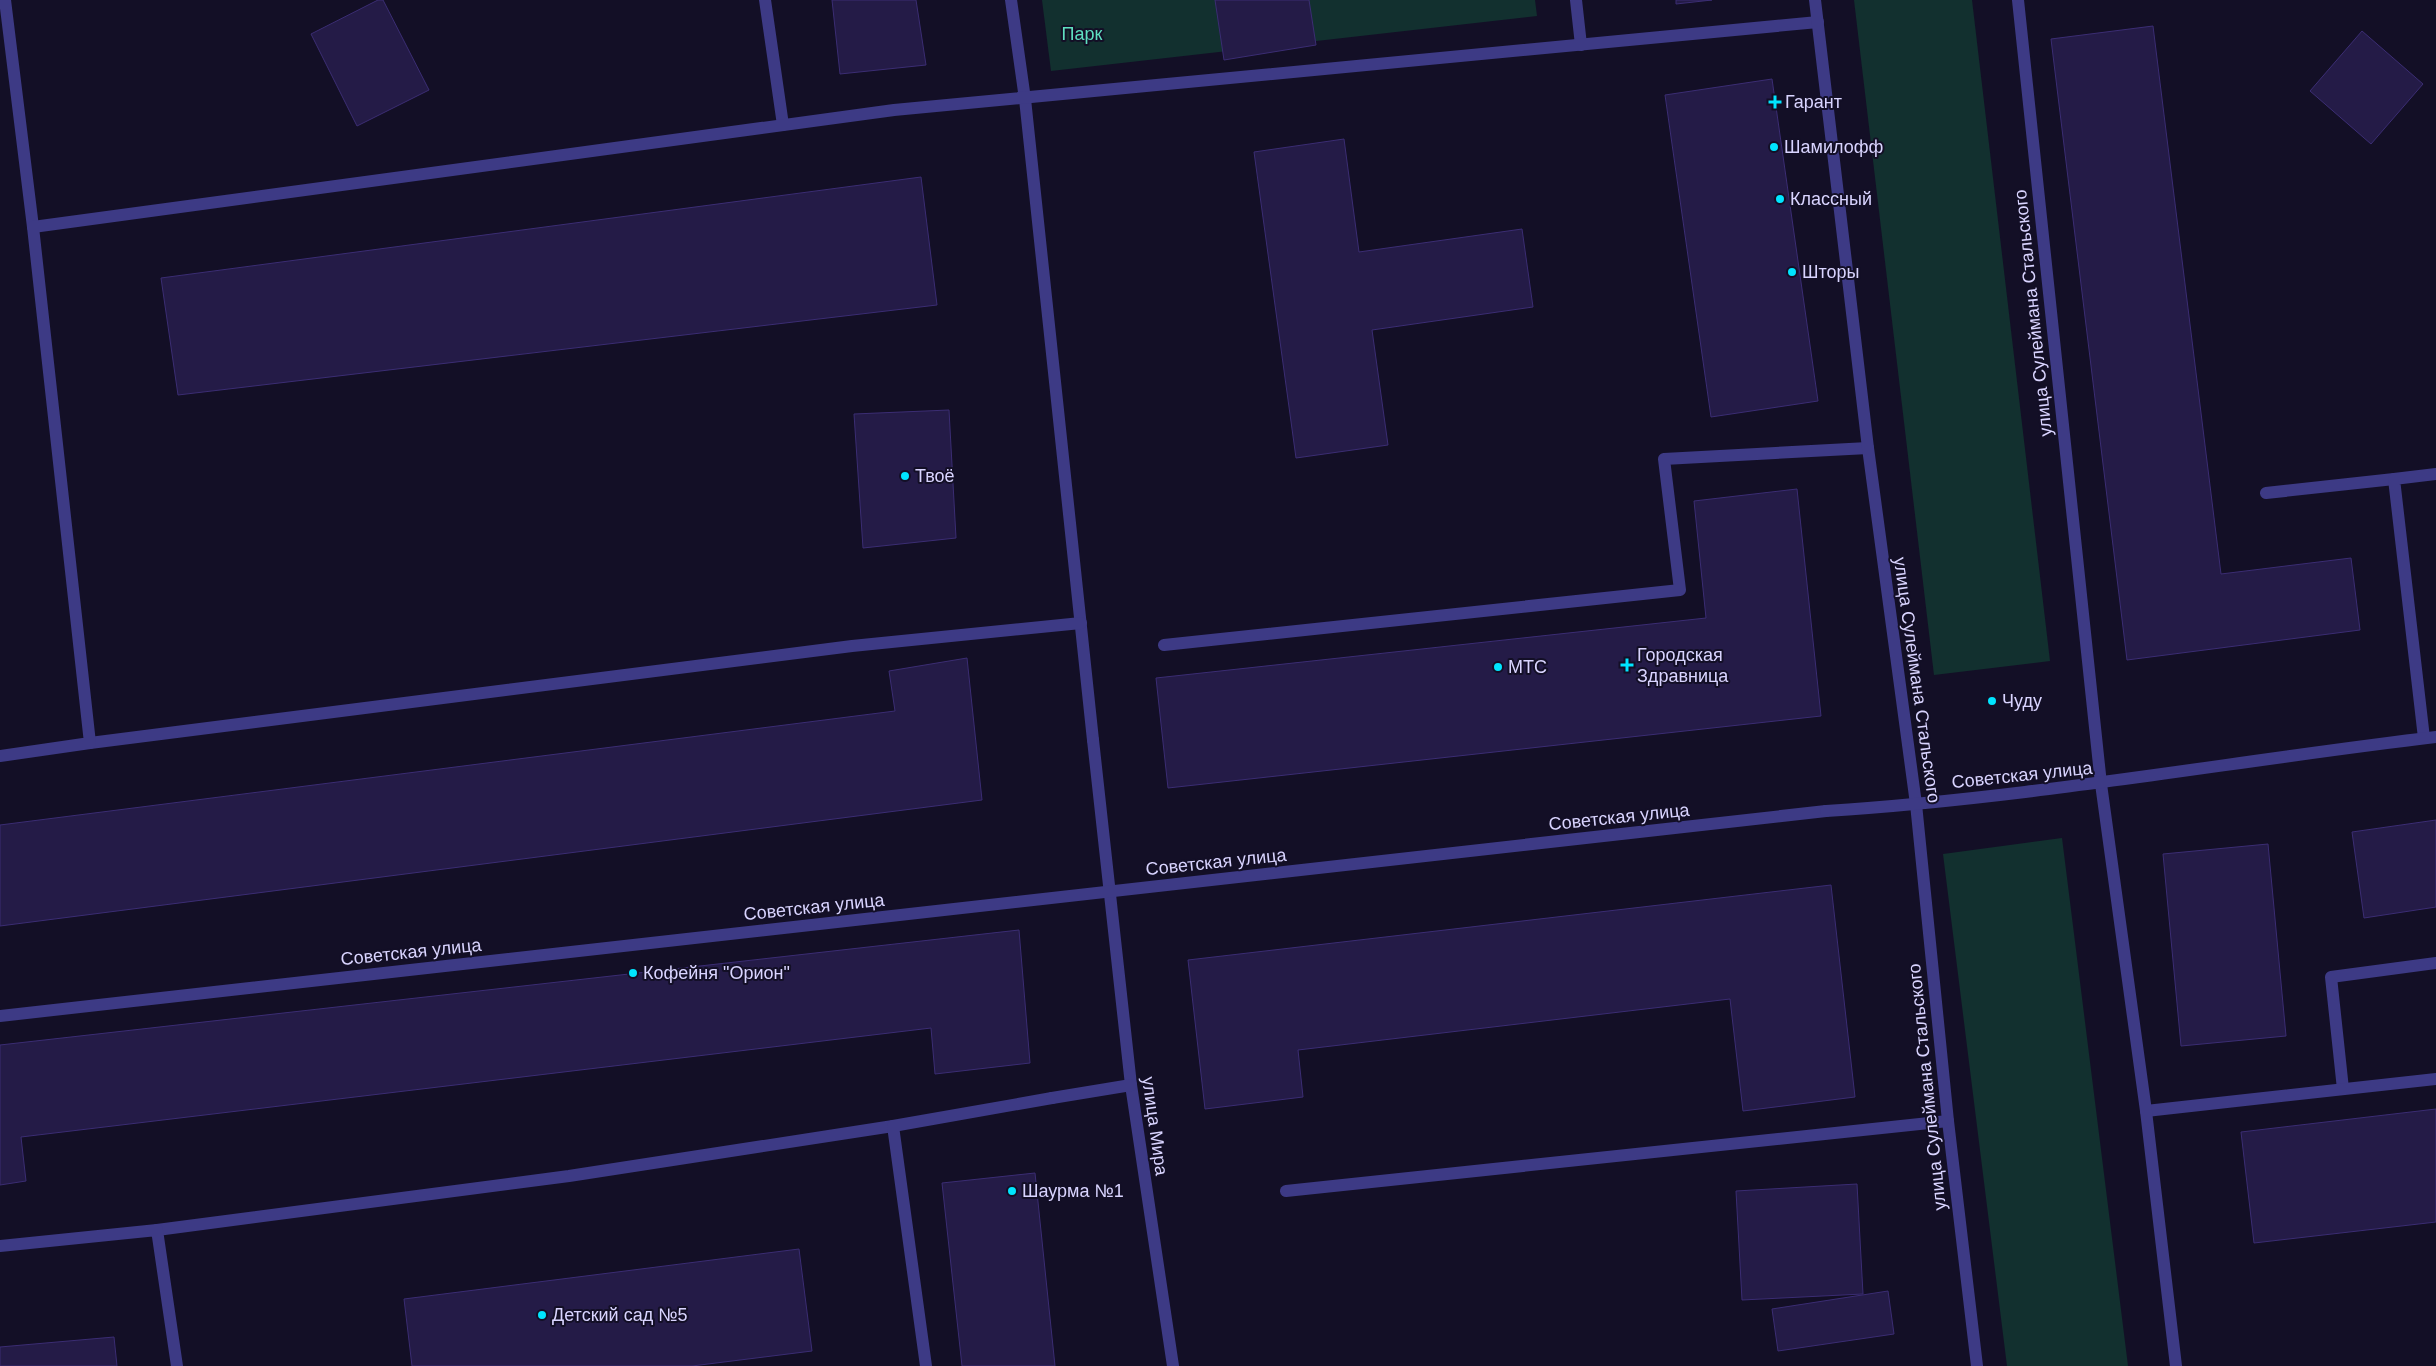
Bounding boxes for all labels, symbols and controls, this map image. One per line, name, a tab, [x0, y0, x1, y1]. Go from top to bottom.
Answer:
park label: Парк	[1062, 24, 1103, 44]
place label: Гарант	[1785, 92, 1842, 112]
marker: Гарант	[1769, 96, 1781, 108]
place label: Шамилофф	[1784, 137, 1883, 157]
marker: Шамилофф	[1768, 141, 1780, 153]
place label: Классный	[1790, 189, 1872, 209]
street label: улица Сулеймана Стальского	[2010, 189, 2056, 437]
marker: Классный	[1774, 193, 1786, 205]
place label: Шторы	[1802, 262, 1860, 282]
marker: Шторы	[1786, 266, 1798, 278]
place label: Твоё	[915, 466, 955, 486]
marker: Твоё	[899, 470, 911, 482]
street label: улица Сулеймана Стальского	[1890, 556, 1944, 804]
place label: Городская Здравница	[1637, 645, 1729, 686]
place label: МТС	[1508, 657, 1547, 677]
marker: Городская Здравница	[1621, 659, 1633, 671]
marker: МТС	[1492, 661, 1504, 673]
place label: Чуду	[2002, 691, 2042, 711]
marker: Чуду	[1986, 695, 1998, 707]
street label: Советская улица	[1951, 758, 2094, 792]
street label: Советская улица	[1548, 800, 1691, 834]
street label: Советская улица	[1145, 845, 1288, 879]
street label: Советская улица	[743, 890, 886, 924]
street label: Советская улица	[340, 935, 483, 969]
place label: Кофейня "Орион"	[643, 963, 790, 983]
street label: улица Сулеймана Стальского	[1904, 963, 1950, 1211]
marker: Кофейня "Орион"	[627, 967, 639, 979]
street label: улица Мира	[1138, 1075, 1172, 1178]
place label: Шаурма №1	[1022, 1181, 1124, 1201]
marker: Шаурма №1	[1006, 1185, 1018, 1197]
place label: Детский сад №5	[552, 1305, 687, 1325]
marker: Детский сад №5	[536, 1309, 548, 1321]

